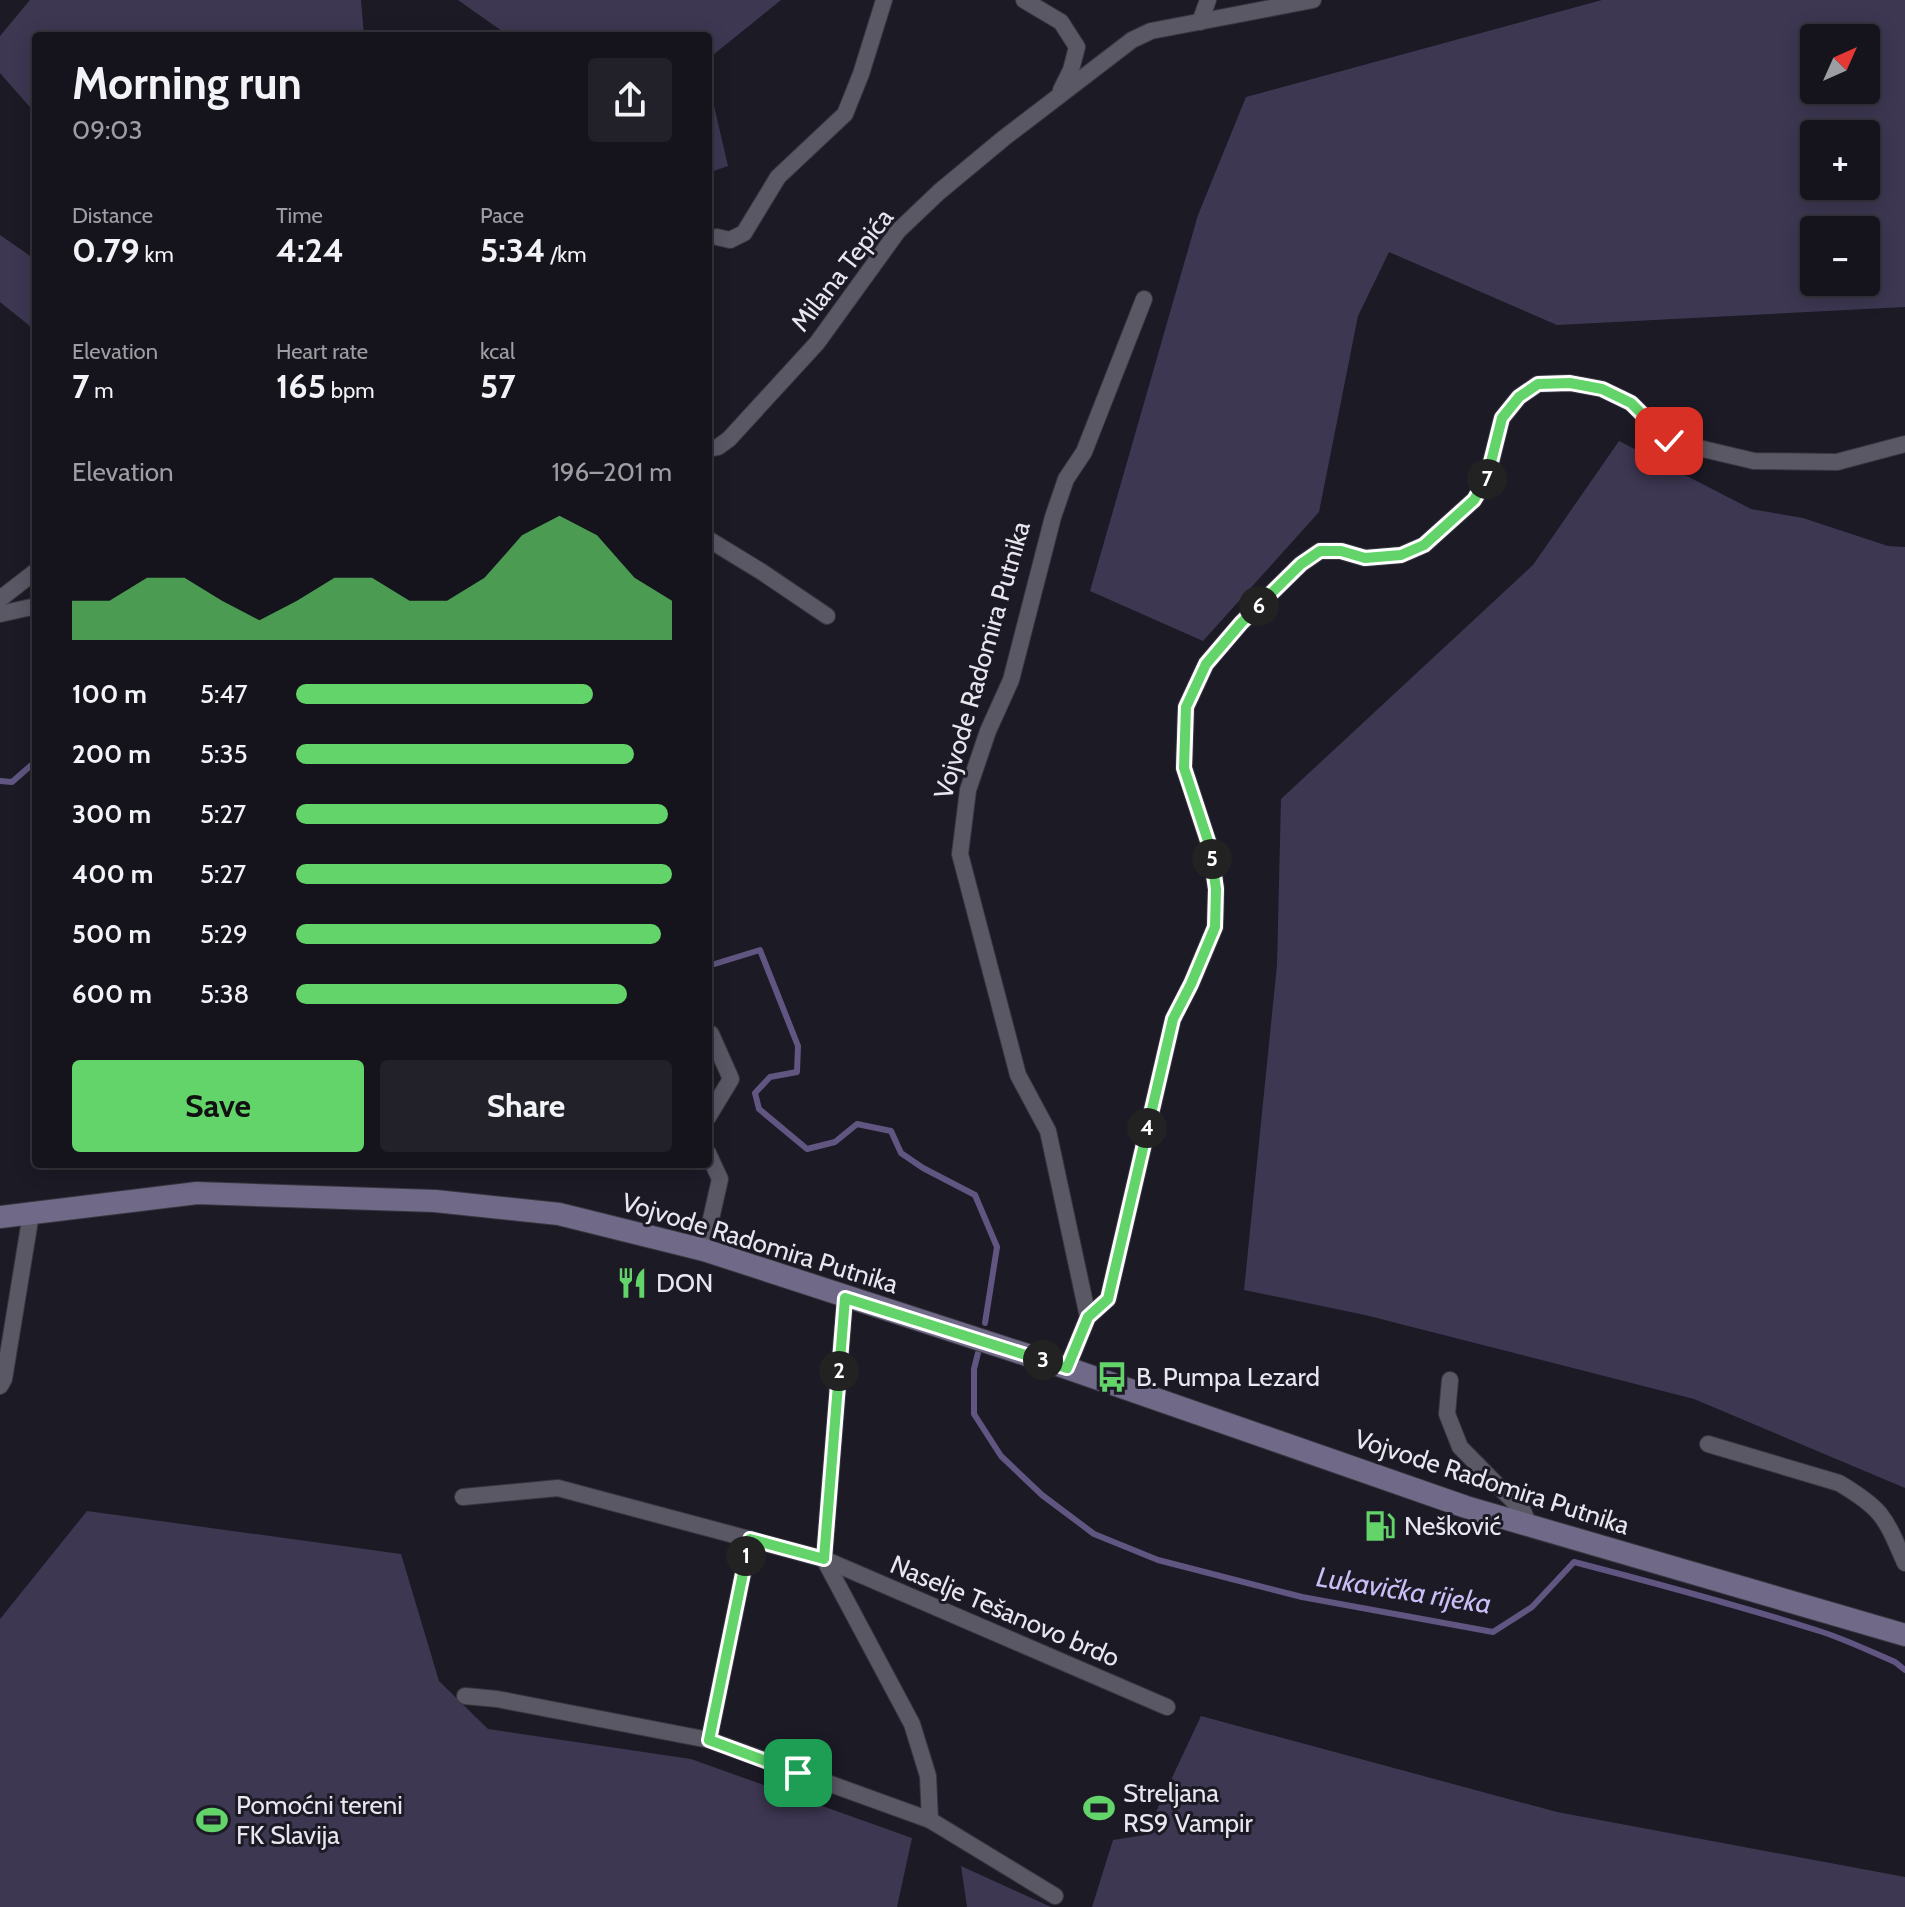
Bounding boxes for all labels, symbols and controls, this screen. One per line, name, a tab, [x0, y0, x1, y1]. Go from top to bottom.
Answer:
north arrow	[1800, 24, 1880, 104]
map controls	[1800, 24, 1880, 296]
text: Morning run	[72, 57, 302, 110]
button: share	[588, 58, 672, 142]
text: 09:03	[72, 114, 143, 146]
button: +	[1800, 120, 1880, 200]
text: Distance	[72, 202, 153, 229]
text: Time	[276, 202, 323, 229]
text: Pace	[480, 202, 524, 229]
street label: Milana Tepića	[784, 202, 900, 338]
button: −	[1800, 216, 1880, 296]
text: 0.79	[72, 229, 140, 271]
text: 4:24	[276, 229, 344, 271]
text: 5:34	[480, 229, 545, 271]
text: km	[140, 241, 174, 268]
text: /km	[545, 241, 586, 268]
text: Elevation	[72, 338, 158, 365]
text: Heart rate	[276, 338, 368, 365]
text: kcal	[480, 338, 515, 365]
text: 7	[72, 365, 89, 407]
text: 165	[276, 365, 326, 407]
text: 57	[480, 365, 516, 407]
text: m	[89, 377, 114, 404]
text: bpm	[326, 377, 375, 404]
pin	[1635, 407, 1703, 475]
icon: check	[1647, 419, 1691, 463]
text: Elevation	[72, 456, 174, 488]
text: 196–201 m	[551, 456, 672, 488]
pin: 7	[1467, 459, 1507, 499]
text: 7	[1481, 465, 1493, 492]
street label: Vojvode Radomira Putnika	[927, 517, 1037, 802]
pin: 6	[1239, 586, 1279, 626]
text: 6	[1253, 592, 1265, 619]
text: 100 m	[72, 678, 147, 710]
text: 5:47	[200, 678, 248, 710]
text: 200 m	[72, 738, 151, 770]
text: 5:35	[200, 738, 248, 770]
text: 300 m	[72, 798, 151, 830]
text: 5:27	[200, 798, 246, 830]
pin: 5	[1192, 839, 1232, 879]
text: 5	[1206, 845, 1218, 872]
text: 400 m	[72, 858, 153, 890]
text: 5:27	[200, 858, 246, 890]
text: 500 m	[72, 918, 151, 950]
text: 5:29	[200, 918, 248, 950]
text: 600 m	[72, 978, 152, 1010]
text: 5:38	[200, 978, 249, 1010]
button: Save	[72, 1060, 364, 1152]
button: Share	[380, 1060, 672, 1152]
pin: 4	[1127, 1108, 1167, 1148]
text: 4	[1140, 1114, 1154, 1141]
street label: Vojvode Radomira Putnika	[618, 1186, 902, 1300]
restaurant icon: DON	[615, 1266, 649, 1300]
place label: DON	[656, 1267, 713, 1299]
pin: 3	[1023, 1340, 1063, 1380]
text: 3	[1037, 1346, 1049, 1373]
pin: 2	[819, 1351, 859, 1391]
text: 2	[833, 1357, 845, 1384]
bus stop icon: B. Pumpa Lezard	[1095, 1360, 1129, 1394]
place label: B. Pumpa Lezard	[1136, 1361, 1320, 1393]
street label: Vojvode Radomira Putnika	[1351, 1422, 1634, 1542]
fuel station icon: Nešković	[1363, 1509, 1397, 1543]
place label: Nešković	[1404, 1510, 1501, 1542]
pin: 1	[726, 1536, 766, 1576]
text: 1	[742, 1542, 750, 1569]
street label: Naselje Tešanovo brdo	[885, 1548, 1125, 1674]
water label: Lukavička rijeka	[1314, 1559, 1494, 1621]
pin	[764, 1739, 832, 1807]
icon: arrive	[776, 1751, 820, 1795]
place label: Streljana RS9 Vampir	[1123, 1777, 1254, 1839]
place label: Pomoćni tereni FK Slavija	[236, 1789, 403, 1851]
sports icon: Streljana RS9 Vampir	[1082, 1791, 1116, 1825]
sports icon: Pomoćni tereni FK Slavija	[195, 1803, 229, 1837]

